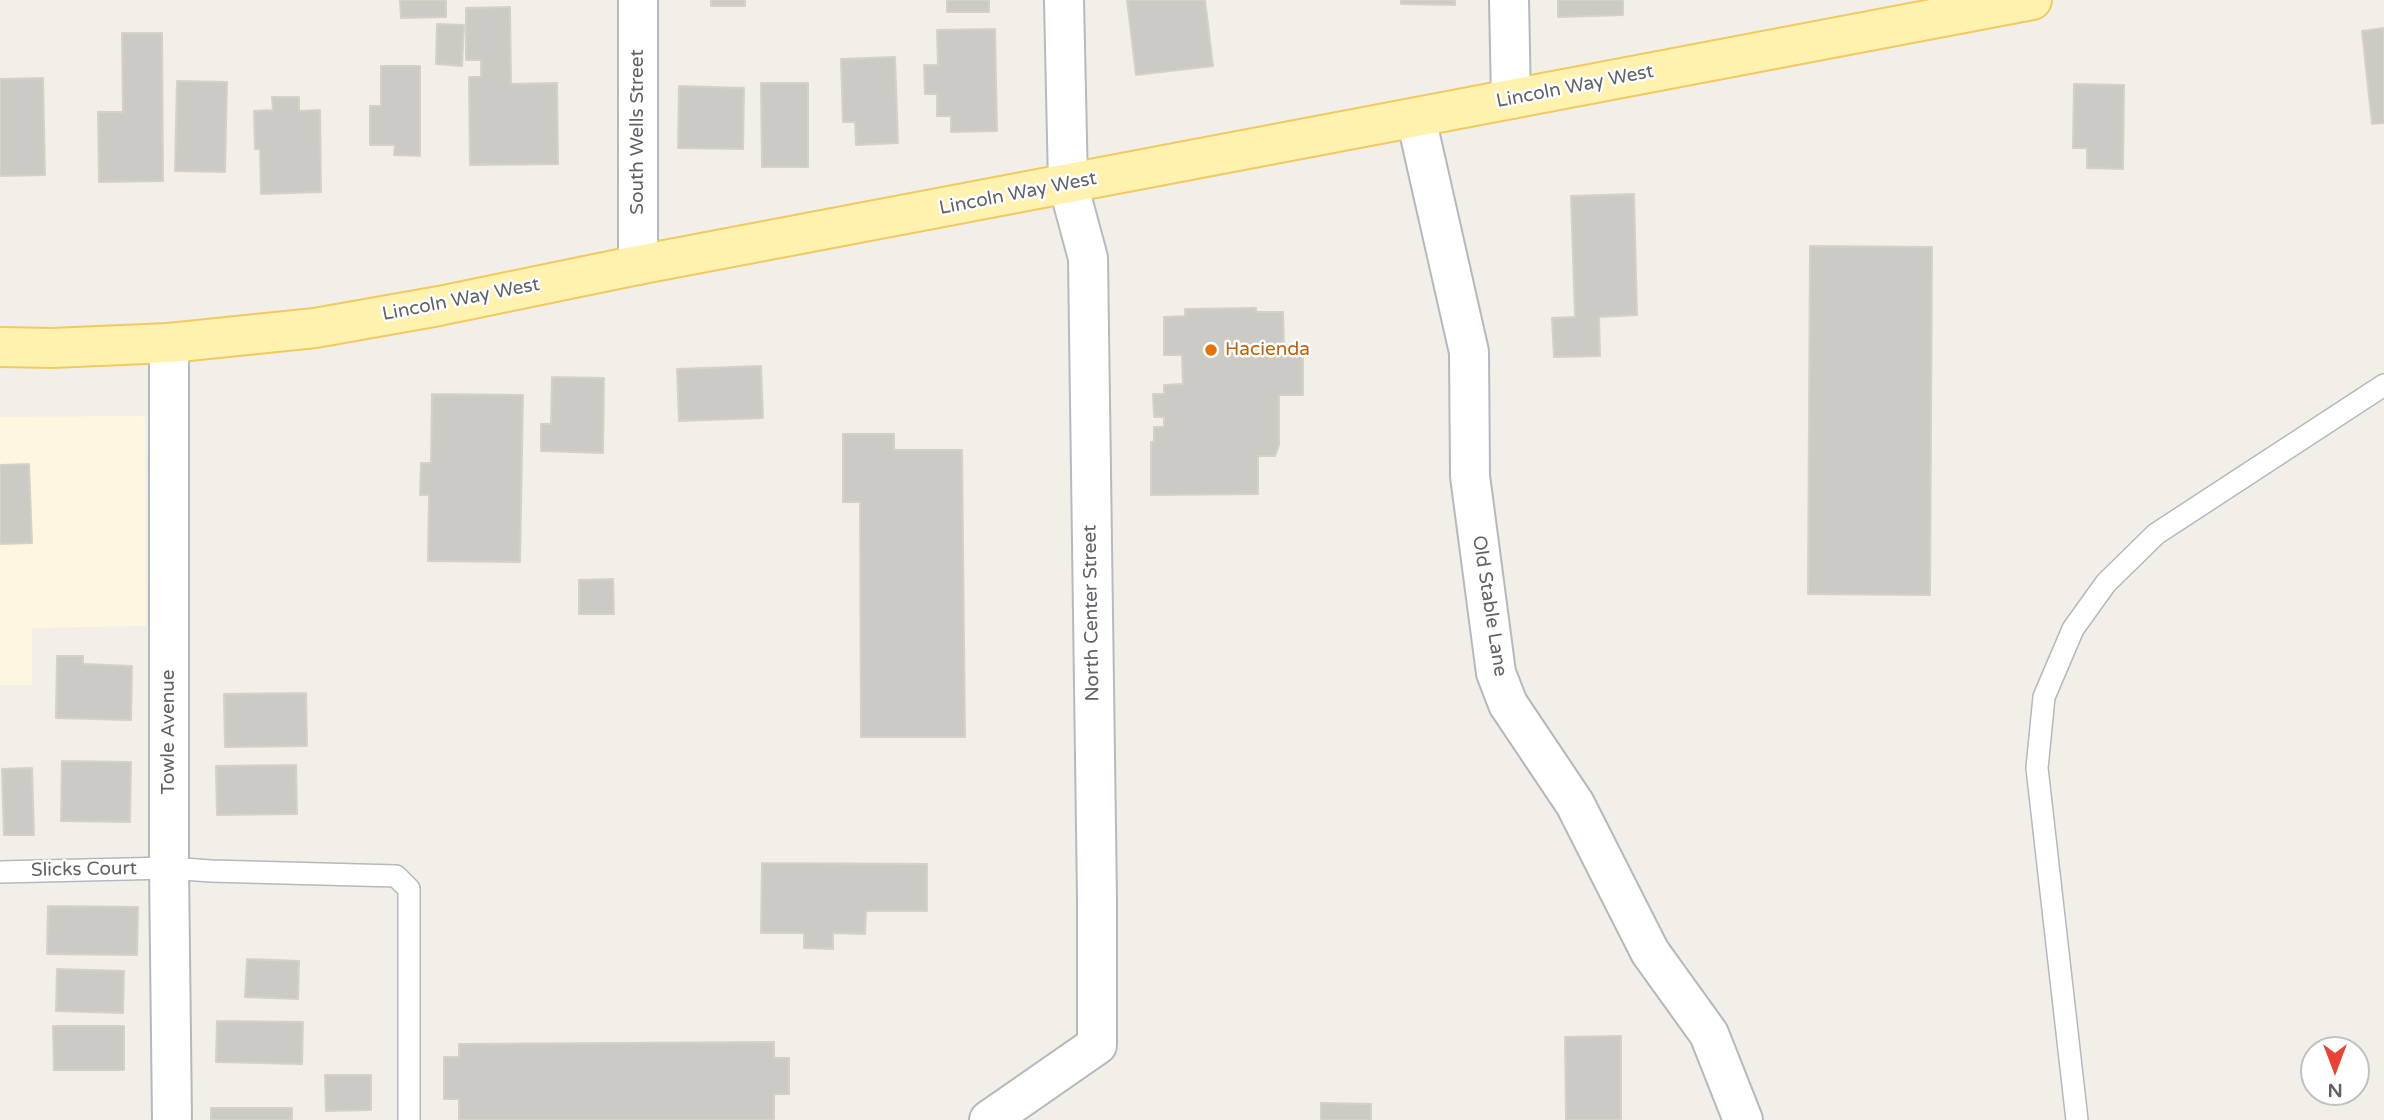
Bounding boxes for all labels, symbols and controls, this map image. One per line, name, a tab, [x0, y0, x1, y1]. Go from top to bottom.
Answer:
street label: South Wells Street	[627, 49, 649, 215]
street label: Lincoln Way West	[1494, 61, 1656, 113]
street label: Lincoln Way West	[937, 168, 1099, 220]
street label: Lincoln Way West	[380, 274, 542, 326]
place label: Hacienda	[1225, 339, 1310, 361]
marker: Hacienda	[1203, 342, 1219, 358]
street label: North Center Street	[1079, 524, 1105, 702]
street label: Old Stable Lane	[1467, 534, 1511, 678]
street label: Towle Avenue	[158, 669, 180, 795]
street label: Slicks Court	[31, 858, 137, 882]
north arrow	[2300, 1036, 2370, 1106]
text: N	[2327, 1079, 2343, 1101]

